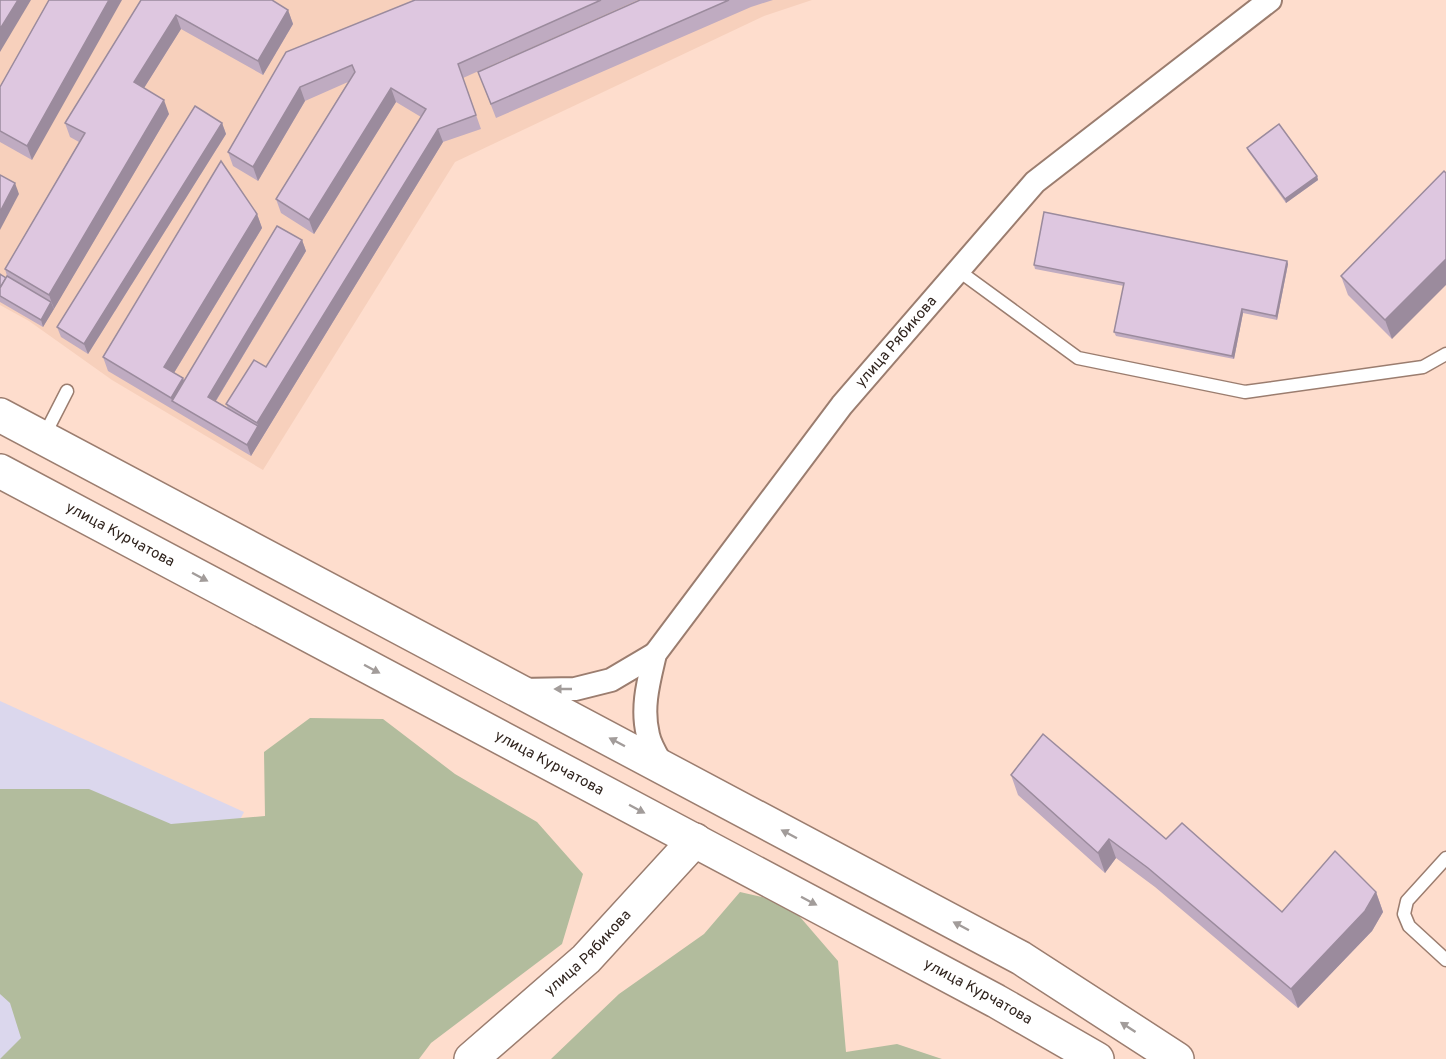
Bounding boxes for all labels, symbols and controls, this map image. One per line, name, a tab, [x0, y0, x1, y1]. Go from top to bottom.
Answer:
street label: улица Рябикова	[852, 292, 941, 392]
street label: улица Курчатова	[62, 498, 178, 572]
one-way arrow	[192, 572, 209, 582]
one-way arrow	[364, 664, 381, 674]
one-way arrow	[554, 685, 573, 694]
street label: улица Курчатова	[491, 726, 607, 800]
one-way arrow	[609, 737, 626, 747]
one-way arrow	[629, 804, 646, 814]
one-way arrow	[780, 829, 797, 839]
one-way arrow	[801, 896, 818, 906]
street label: улица Рябикова	[541, 906, 636, 1000]
one-way arrow	[952, 921, 969, 931]
street label: улица Курчатова	[920, 955, 1036, 1029]
one-way arrow	[1119, 1022, 1136, 1033]

